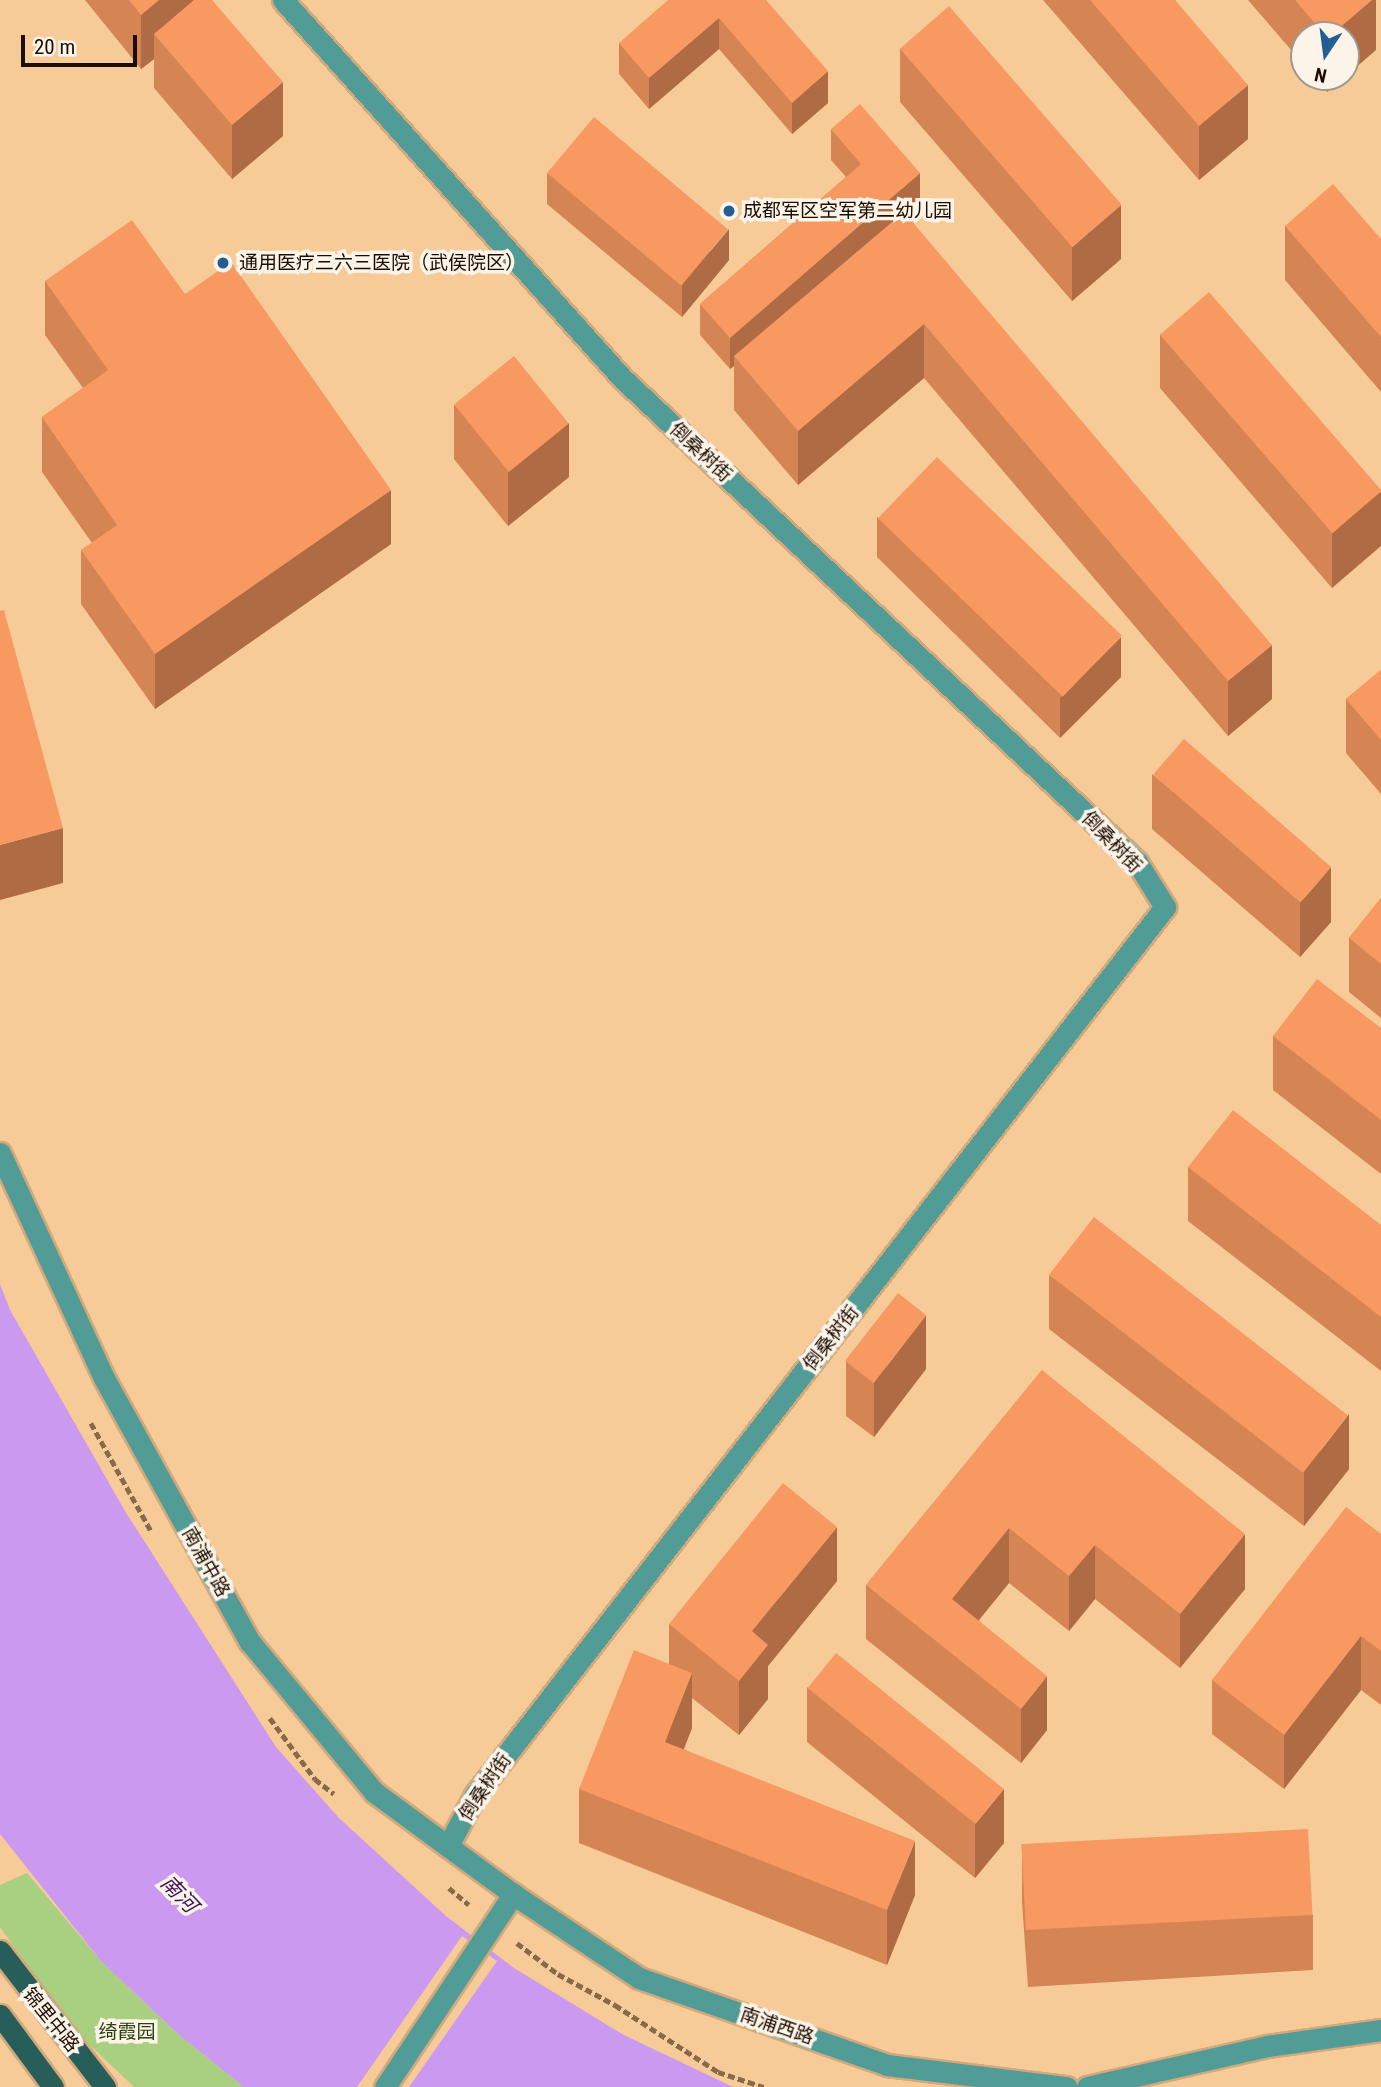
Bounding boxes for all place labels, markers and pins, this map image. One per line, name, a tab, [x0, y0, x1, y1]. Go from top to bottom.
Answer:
place label: 成都军区空军第二幼儿园	[743, 200, 952, 222]
marker: 成都军区空军第二幼儿园	[721, 203, 737, 219]
place label: 通用医疗三六三医院（武侯院区）	[239, 252, 524, 274]
marker: 通用医疗三六三医院（武侯院区）	[213, 253, 233, 273]

